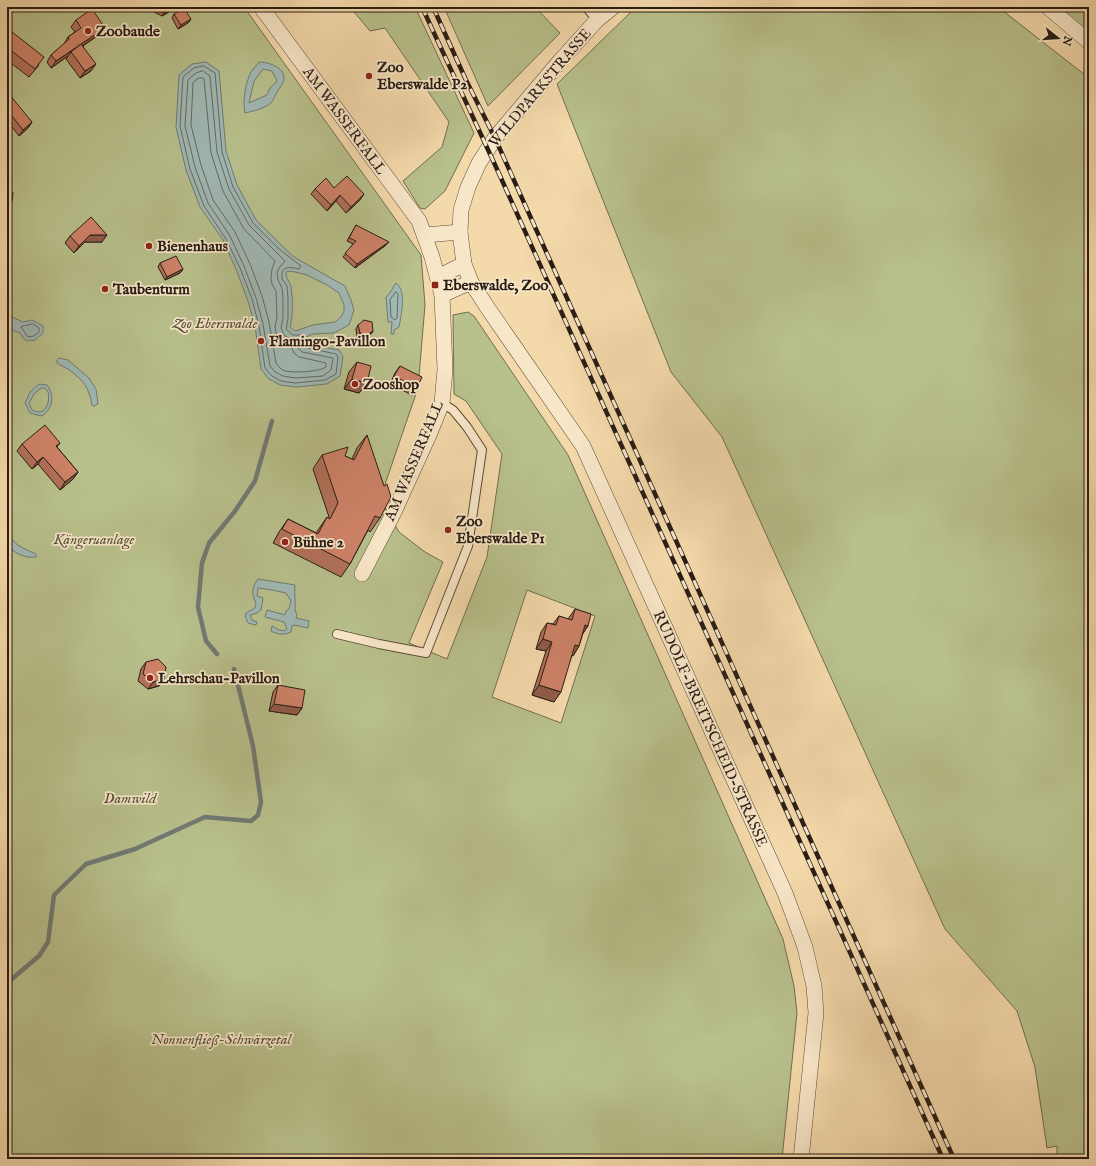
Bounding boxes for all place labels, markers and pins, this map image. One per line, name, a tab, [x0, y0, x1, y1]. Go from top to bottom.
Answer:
place label: Zoobaude	[96, 22, 160, 41]
marker: Zoobaude	[83, 26, 93, 36]
place label: Zoo Eberswalde P2	[377, 58, 467, 94]
marker: Zoo Eberswalde P2	[364, 71, 374, 81]
place label: Bienenhaus	[157, 237, 229, 256]
marker: Bienenhaus	[144, 241, 154, 251]
place label: Eberswalde, Zoo	[443, 276, 548, 295]
place label: Taubenturm	[112, 280, 190, 299]
marker: Eberswalde, Zoo	[430, 280, 440, 290]
marker: Taubenturm	[100, 284, 110, 294]
place label: Flamingo-Pavillon	[269, 332, 386, 351]
marker: Flamingo-Pavillon	[256, 336, 266, 346]
place label: Zooshop	[363, 375, 419, 394]
marker: Zooshop	[350, 379, 360, 389]
place label: Zoo Eberswalde P1	[456, 512, 545, 548]
marker: Zoo Eberswalde P1	[443, 525, 453, 535]
place label: Bühne 2	[293, 533, 344, 552]
marker: Bühne 2	[280, 537, 290, 547]
place label: Lehrschau-Pavillon	[158, 669, 280, 688]
marker: Lehrschau-Pavillon	[145, 673, 155, 683]

